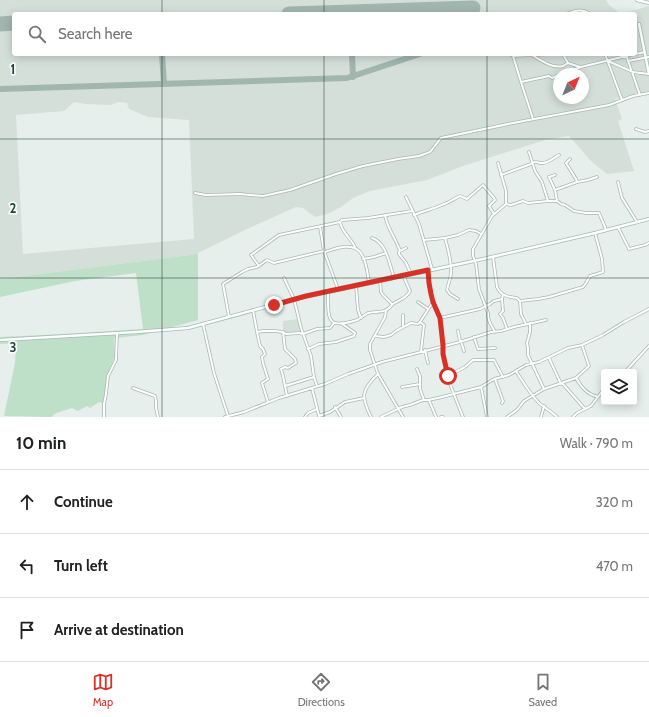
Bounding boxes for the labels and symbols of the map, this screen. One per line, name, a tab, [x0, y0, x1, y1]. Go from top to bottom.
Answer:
text: 1	[11, 61, 15, 77]
north arrow	[553, 68, 589, 104]
text: 2	[10, 200, 17, 216]
route end	[265, 296, 283, 314]
text: 3	[9, 339, 17, 355]
route start	[439, 367, 457, 385]

